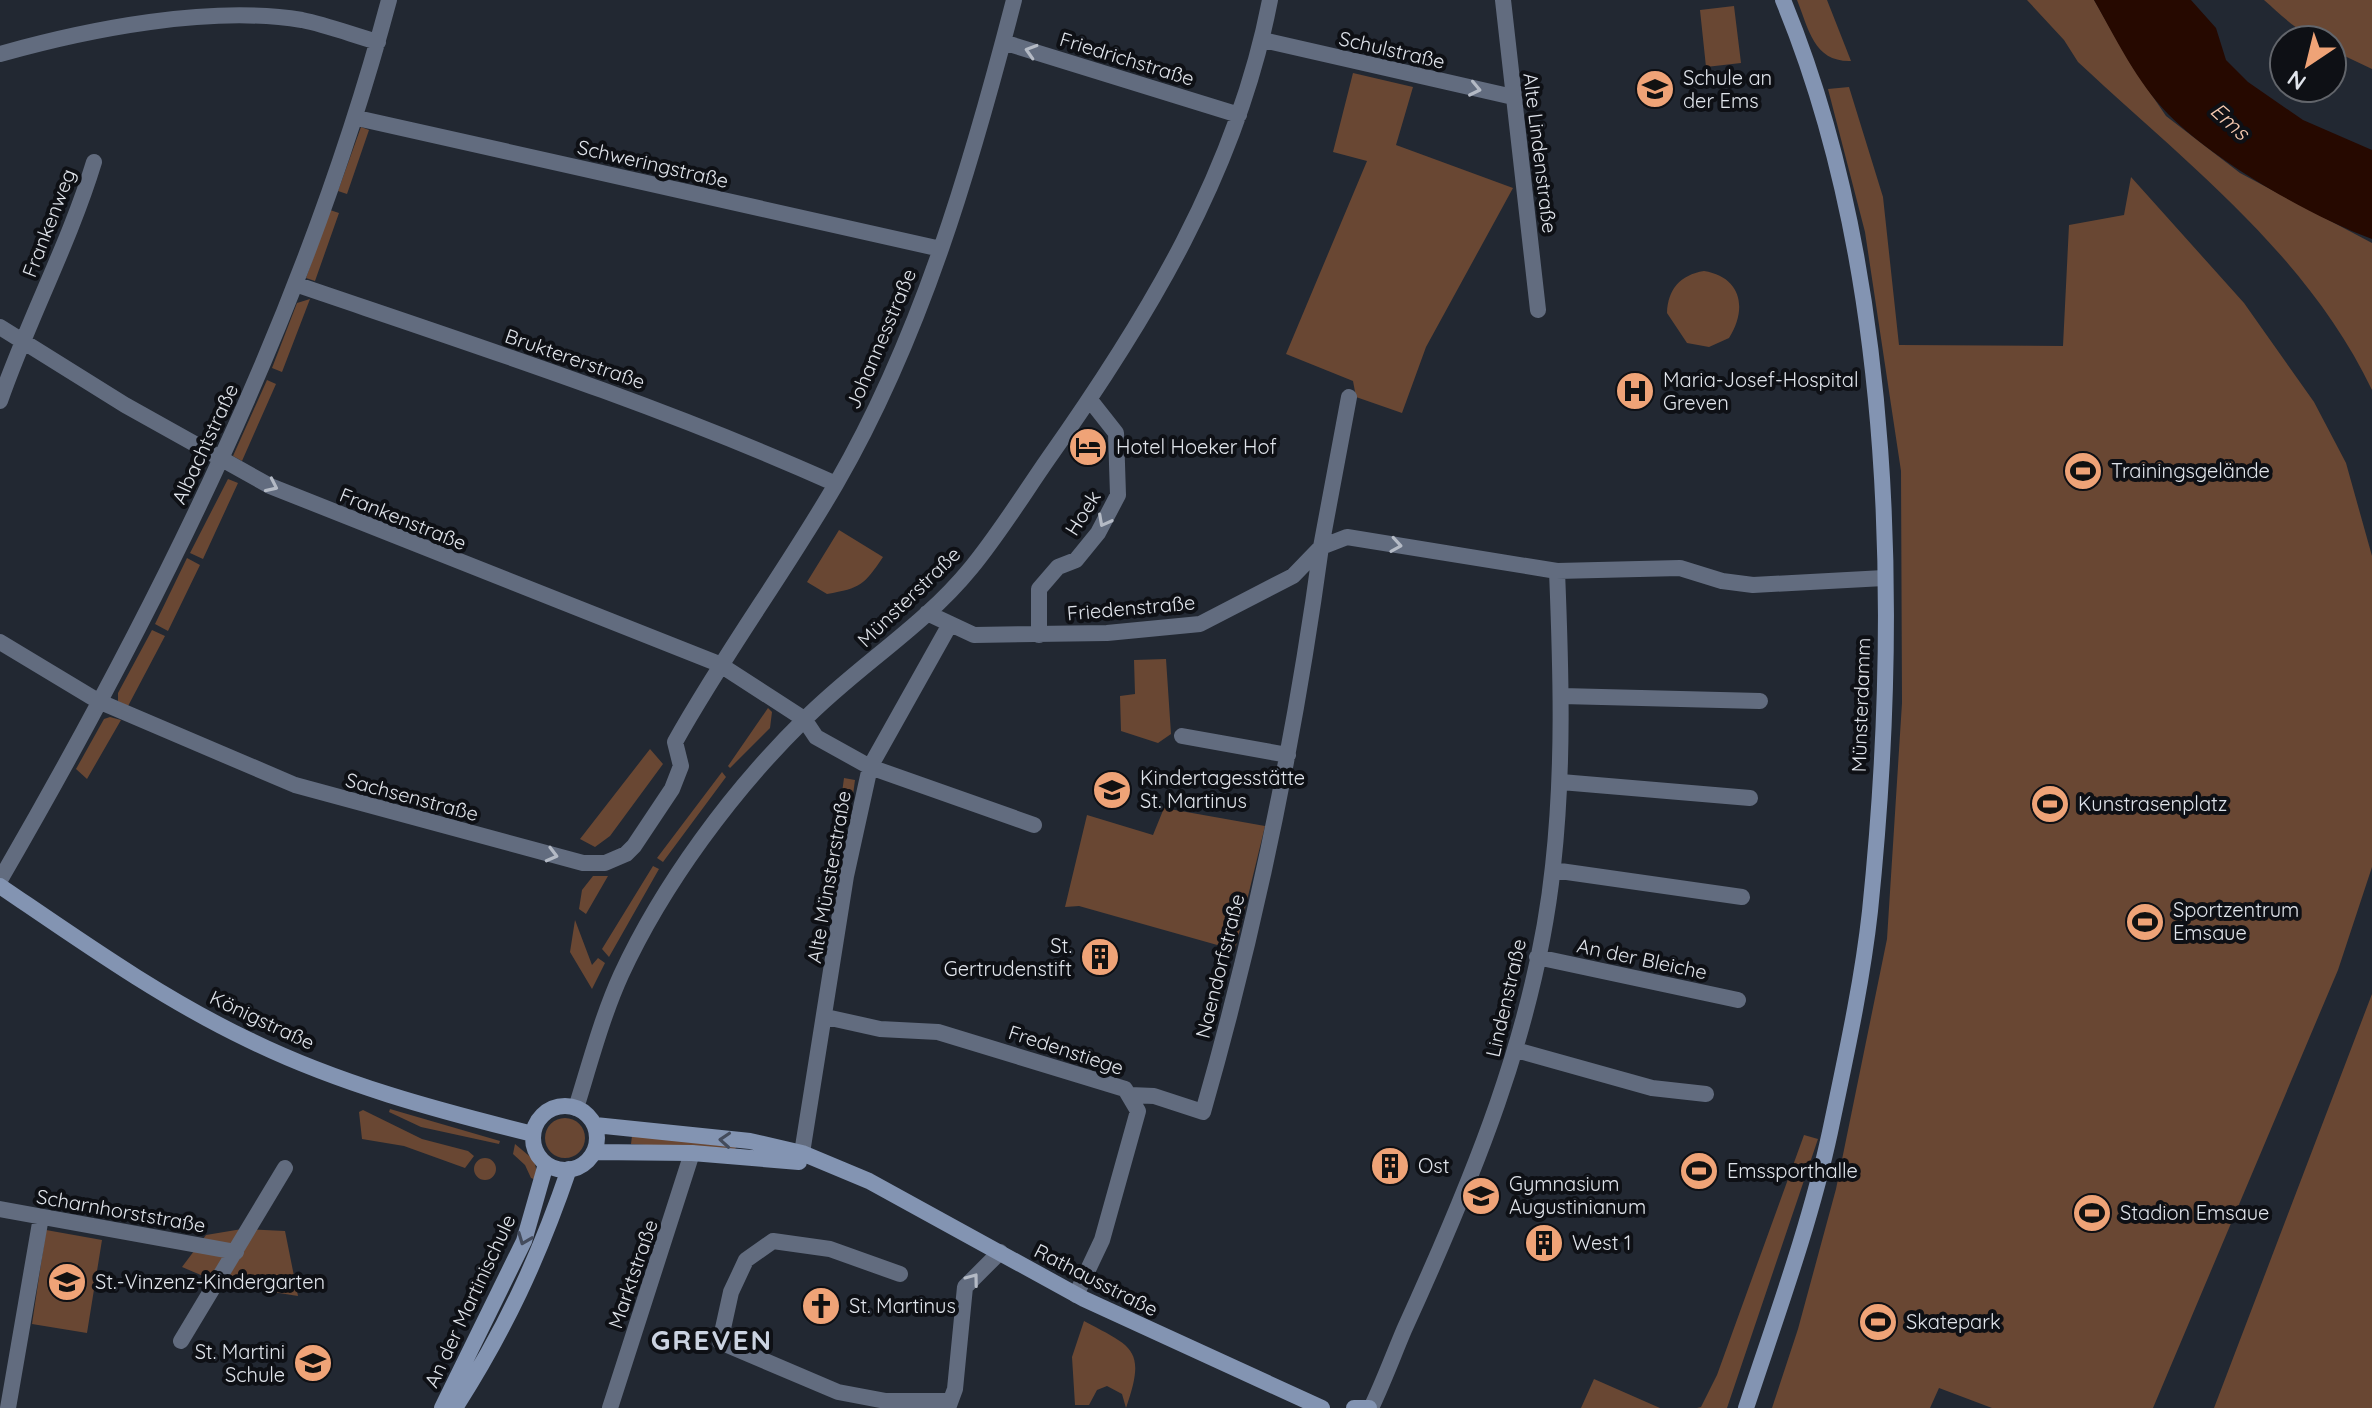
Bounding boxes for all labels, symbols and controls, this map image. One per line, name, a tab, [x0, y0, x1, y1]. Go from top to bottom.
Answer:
north arrow	[2268, 24, 2348, 104]
street label: Schulstraße	[1337, 25, 1448, 74]
street label: Friedrichstraße	[1057, 26, 1197, 91]
one-way arrow	[1025, 44, 1038, 60]
text: N	[2282, 64, 2311, 96]
place label: Schule an der Ems	[1683, 65, 1772, 113]
school or university icon: Schule an der Ems	[1634, 68, 1676, 110]
street label: Alte Lindenstraße	[1518, 71, 1563, 235]
one-way arrow	[1468, 80, 1481, 97]
water label: Ems	[2205, 96, 2257, 147]
street label: Schweringstraße	[575, 134, 731, 193]
street label: Frankenweg	[16, 165, 81, 281]
street label: Johannesstraße	[840, 265, 921, 413]
street label: Bruktererstraße	[502, 323, 648, 394]
place label: Maria-Josef-Hospital Greven	[1663, 367, 1859, 415]
hospital icon: Maria-Josef-Hospital Greven	[1614, 370, 1656, 412]
street label: Albachtstraße	[166, 380, 243, 508]
hotel icon: Hotel Hoeker Hof	[1067, 426, 1109, 468]
place label: Hotel Hoeker Hof	[1116, 434, 1277, 459]
sports icon: Trainingsgelände	[2062, 450, 2104, 492]
place label: Trainingsgelände	[2111, 458, 2270, 483]
one-way arrow	[263, 476, 278, 492]
street label: Frankenstraße	[336, 482, 470, 555]
street label: Hoek	[1059, 486, 1106, 540]
one-way arrow	[1099, 513, 1114, 527]
one-way arrow	[1389, 536, 1403, 553]
street label: Münsterstraße	[852, 541, 965, 652]
street label: Friedenstraße	[1066, 589, 1196, 626]
street label: Münsterdamm	[1846, 637, 1875, 773]
place label: Kindertagesstätte St. Martinus	[1140, 765, 1305, 813]
street label: Sachsenstraße	[343, 767, 481, 826]
school or university icon: Kindertagesstätte St. Martinus	[1091, 769, 1133, 811]
sports icon: Kunstrasenplatz	[2029, 783, 2071, 825]
street label: Alte Münsterstraße	[801, 789, 856, 965]
place label: Kunstrasenplatz	[2078, 791, 2227, 816]
one-way arrow	[545, 846, 559, 863]
street label: Naendorfstraße	[1190, 891, 1250, 1041]
place label: Sportzentrum Emsaue	[2173, 897, 2299, 945]
sports icon: Sportzentrum Emsaue	[2124, 901, 2166, 943]
place label: St. Gertrudenstift	[944, 933, 1072, 981]
street label: An der Bleiche	[1575, 933, 1710, 985]
building icon: St. Gertrudenstift	[1079, 936, 1121, 978]
street label: Lindenstraße	[1480, 936, 1531, 1059]
street label: Königstraße	[206, 984, 319, 1055]
street label: Fredenstiege	[1005, 1019, 1127, 1080]
one-way arrow	[718, 1132, 731, 1149]
building icon: Ost	[1369, 1145, 1411, 1187]
sports icon: Emssporthalle	[1678, 1150, 1720, 1192]
place label: Ost	[1418, 1153, 1450, 1178]
place label: Emssporthalle	[1727, 1158, 1858, 1183]
place label: Gymnasium Augustinianum	[1509, 1171, 1646, 1219]
school or university icon: Gymnasium Augustinianum	[1460, 1175, 1502, 1217]
street label: Scharnhorststraße	[35, 1183, 208, 1238]
sports icon: Stadion Emsaue	[2071, 1192, 2113, 1234]
place label: Stadion Emsaue	[2120, 1200, 2269, 1225]
street label: An der Martinischule	[418, 1210, 521, 1391]
street label: Marktstraße	[602, 1216, 663, 1332]
building icon: West 1	[1523, 1222, 1565, 1264]
place label: West 1	[1572, 1230, 1631, 1255]
one-way arrow	[517, 1231, 534, 1245]
street label: Rathausstraße	[1030, 1238, 1162, 1321]
school or university icon: St.-Vinzenz-Kindergarten	[46, 1261, 88, 1303]
place label: St.-Vinzenz-Kindergarten	[95, 1269, 325, 1294]
one-way arrow	[963, 1273, 978, 1288]
church icon: St. Martinus	[800, 1285, 842, 1327]
place label: St. Martinus	[849, 1293, 956, 1318]
sports icon: Skatepark	[1857, 1301, 1899, 1343]
place label: Skatepark	[1906, 1309, 2001, 1334]
district label: GREVEN	[651, 1322, 773, 1357]
place label: St. Martini Schule	[195, 1339, 285, 1387]
school or university icon: St. Martini Schule	[292, 1342, 334, 1384]

